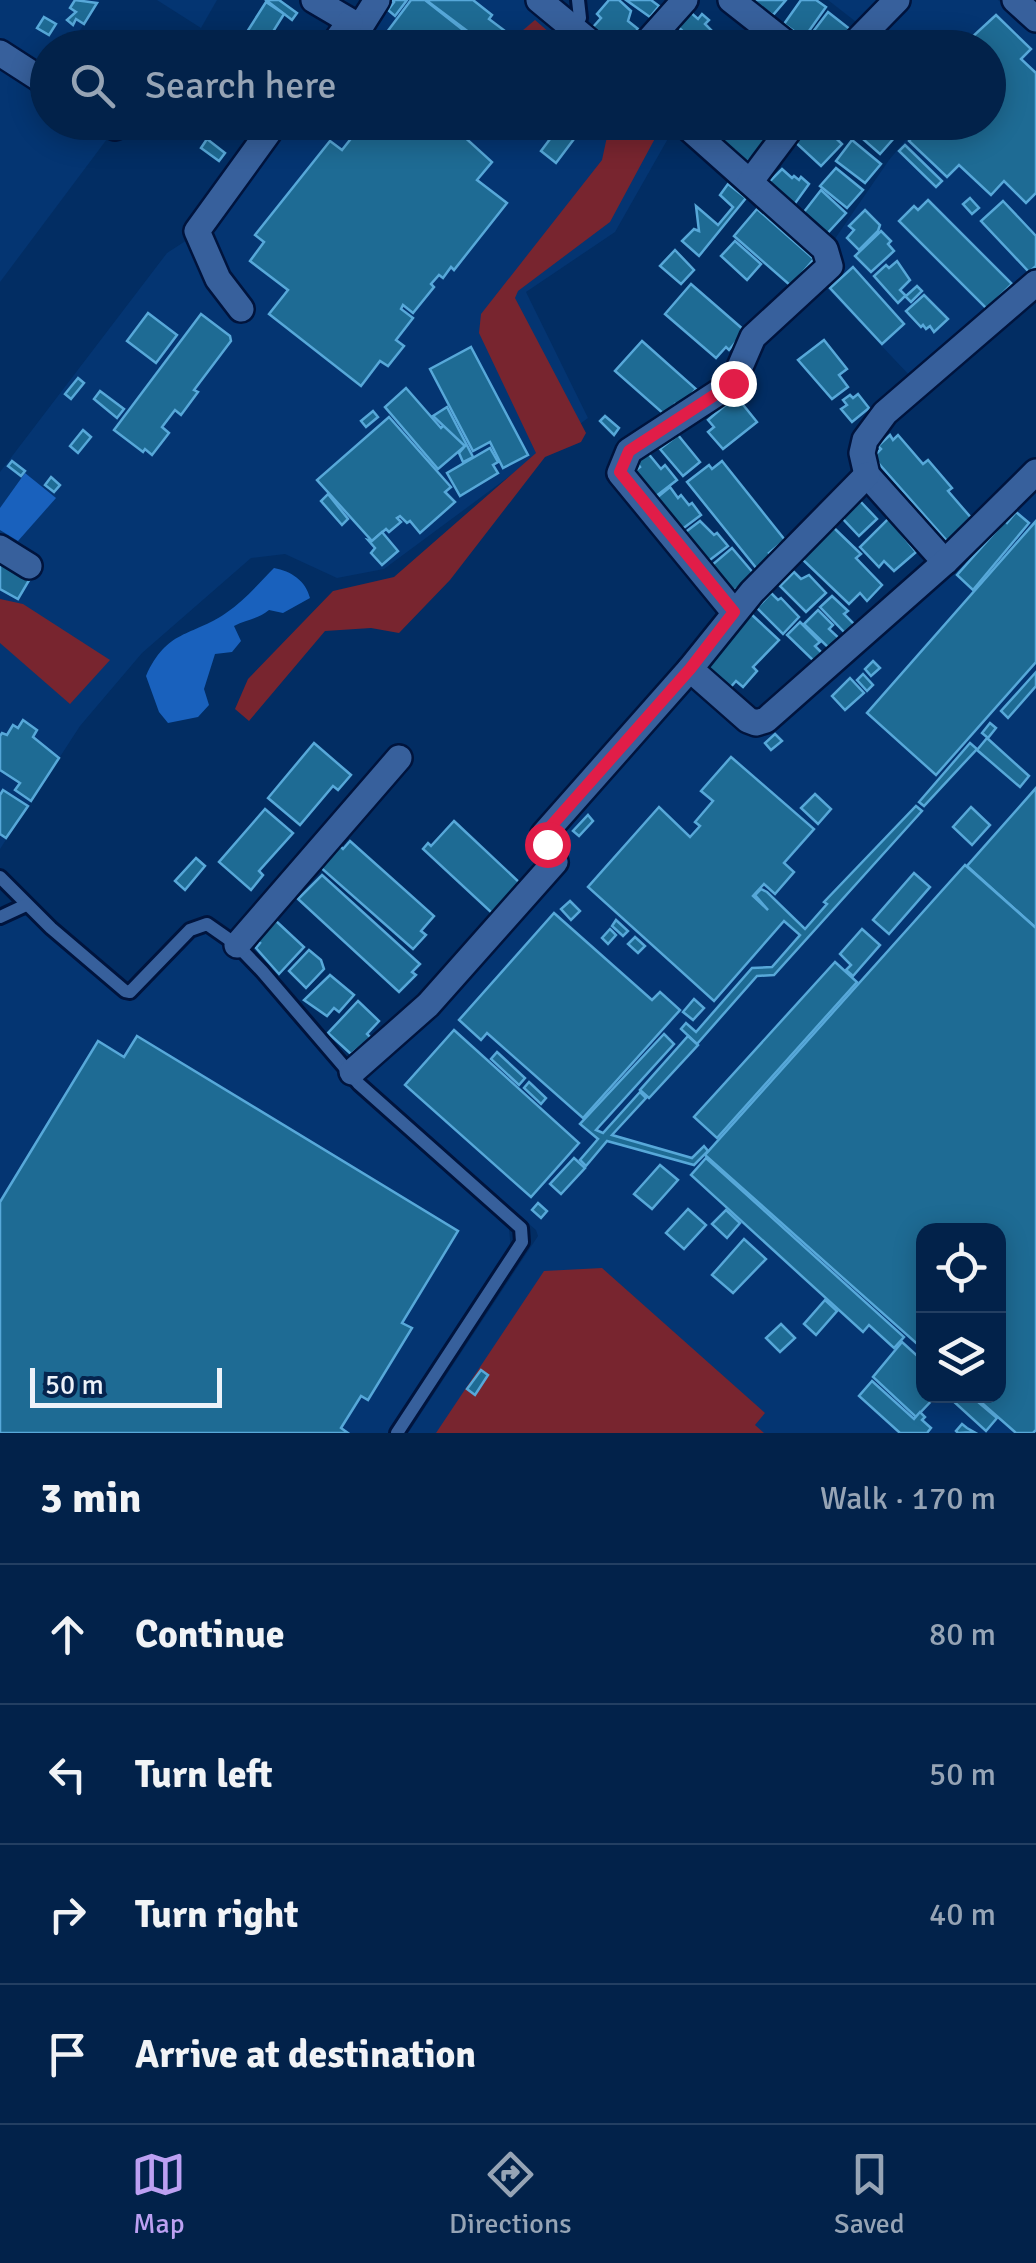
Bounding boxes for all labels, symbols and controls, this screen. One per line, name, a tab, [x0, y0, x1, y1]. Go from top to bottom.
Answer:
search box	[30, 30, 1006, 140]
icon: search	[65, 58, 120, 113]
text: Search here	[145, 62, 337, 109]
route end	[711, 361, 757, 407]
route start	[525, 822, 571, 868]
map controls	[916, 1223, 1006, 1403]
button: locate	[916, 1223, 1006, 1313]
button: layers	[916, 1313, 1006, 1403]
scale bar	[30, 1363, 222, 1408]
text: 50 m	[45, 1368, 104, 1402]
text: 3 min	[40, 1473, 141, 1524]
text: Walk · 170 m	[820, 1479, 996, 1518]
icon: ahead	[40, 1607, 95, 1662]
text: Continue	[135, 1611, 285, 1658]
text: 80 m	[929, 1615, 996, 1654]
icon: left	[40, 1747, 95, 1802]
text: Turn left	[135, 1751, 273, 1798]
text: 50 m	[929, 1755, 996, 1794]
icon: right	[40, 1887, 95, 1942]
text: Turn right	[135, 1891, 299, 1938]
text: 40 m	[929, 1895, 996, 1934]
icon: arrive	[40, 2027, 95, 2082]
text: Arrive at destination	[135, 2031, 476, 2078]
tab: Map	[131, 2147, 186, 2241]
tab: Directions	[449, 2147, 571, 2241]
tab: Saved	[834, 2147, 905, 2241]

